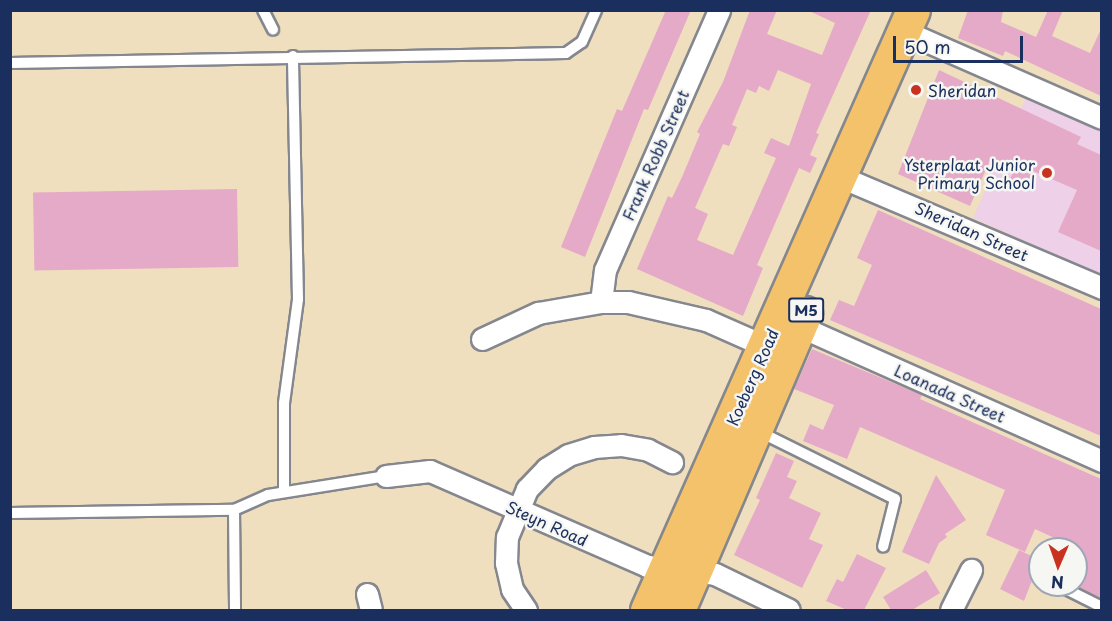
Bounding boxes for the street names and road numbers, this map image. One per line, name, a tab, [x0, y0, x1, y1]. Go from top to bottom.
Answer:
street label: Frank Robb Street	[618, 87, 692, 223]
street label: Sheridan Street	[913, 198, 1031, 264]
road number: M5	[788, 298, 824, 322]
street label: Koeberg Road	[722, 325, 782, 429]
street label: Loanada Street	[891, 360, 1009, 426]
street label: Steyn Road	[503, 496, 591, 550]

